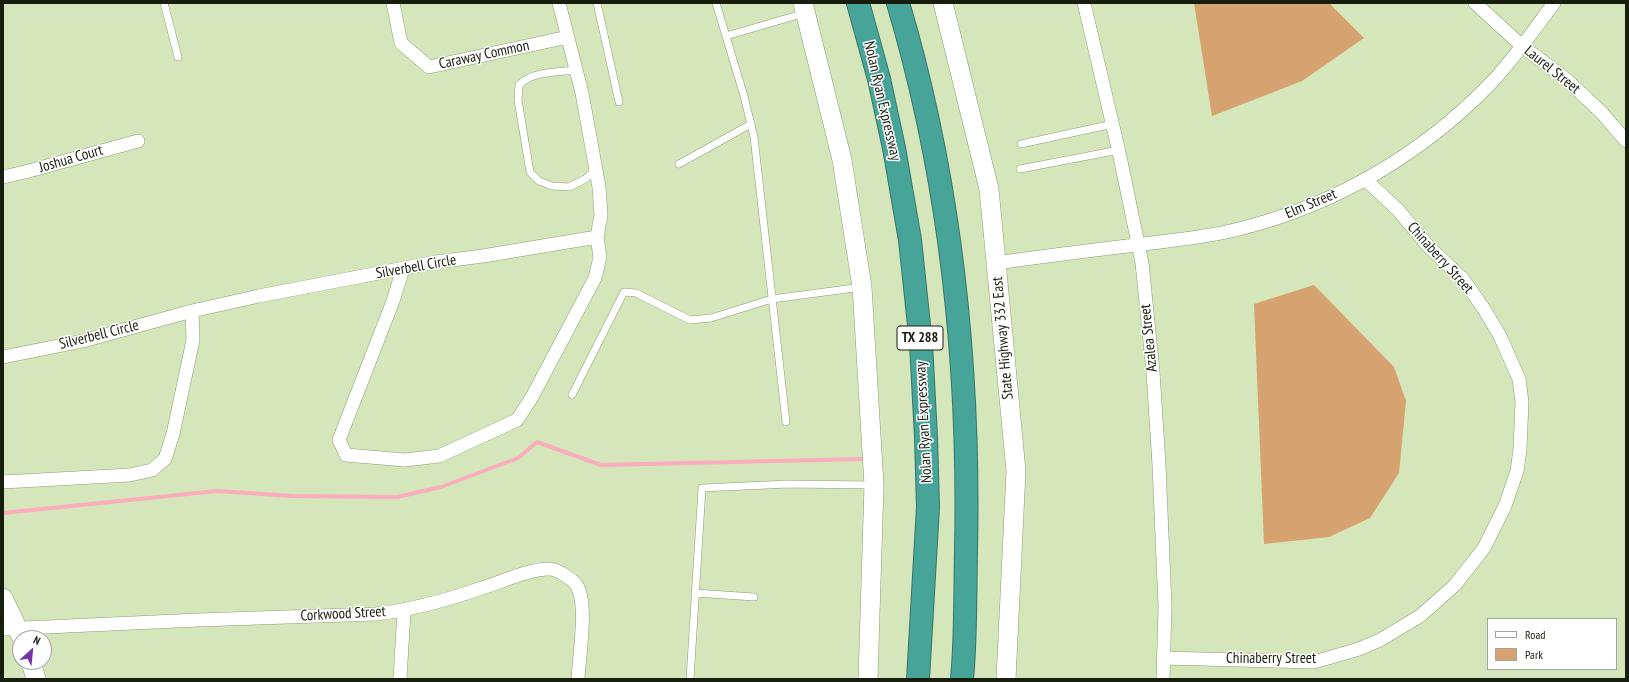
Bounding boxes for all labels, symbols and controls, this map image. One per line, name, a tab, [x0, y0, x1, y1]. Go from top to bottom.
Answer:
street label: Caraway Common	[437, 37, 531, 73]
street label: Nolan Ryan Expressway	[859, 39, 905, 163]
street label: Laurel Street	[1520, 42, 1584, 98]
street label: Joshua Court	[37, 141, 105, 177]
street label: Elm Street	[1283, 185, 1339, 223]
street label: Chinaberry Street	[1403, 218, 1477, 298]
street label: Silverbell Circle	[374, 251, 458, 283]
street label: State Highway 332 East	[989, 276, 1017, 400]
street label: Azalea Street	[1136, 303, 1162, 373]
street label: Silverbell Circle	[57, 316, 141, 354]
road number: TX 288	[897, 326, 943, 350]
street label: Nolan Ryan Expressway	[912, 361, 936, 483]
street label: Corkwood Street	[300, 603, 386, 625]
legend	[1487, 618, 1617, 670]
text: Road	[1525, 627, 1545, 642]
north arrow	[12, 630, 52, 670]
text: N	[31, 633, 43, 648]
text: Park	[1525, 647, 1543, 662]
street label: Chinaberry Street	[1226, 650, 1316, 668]

